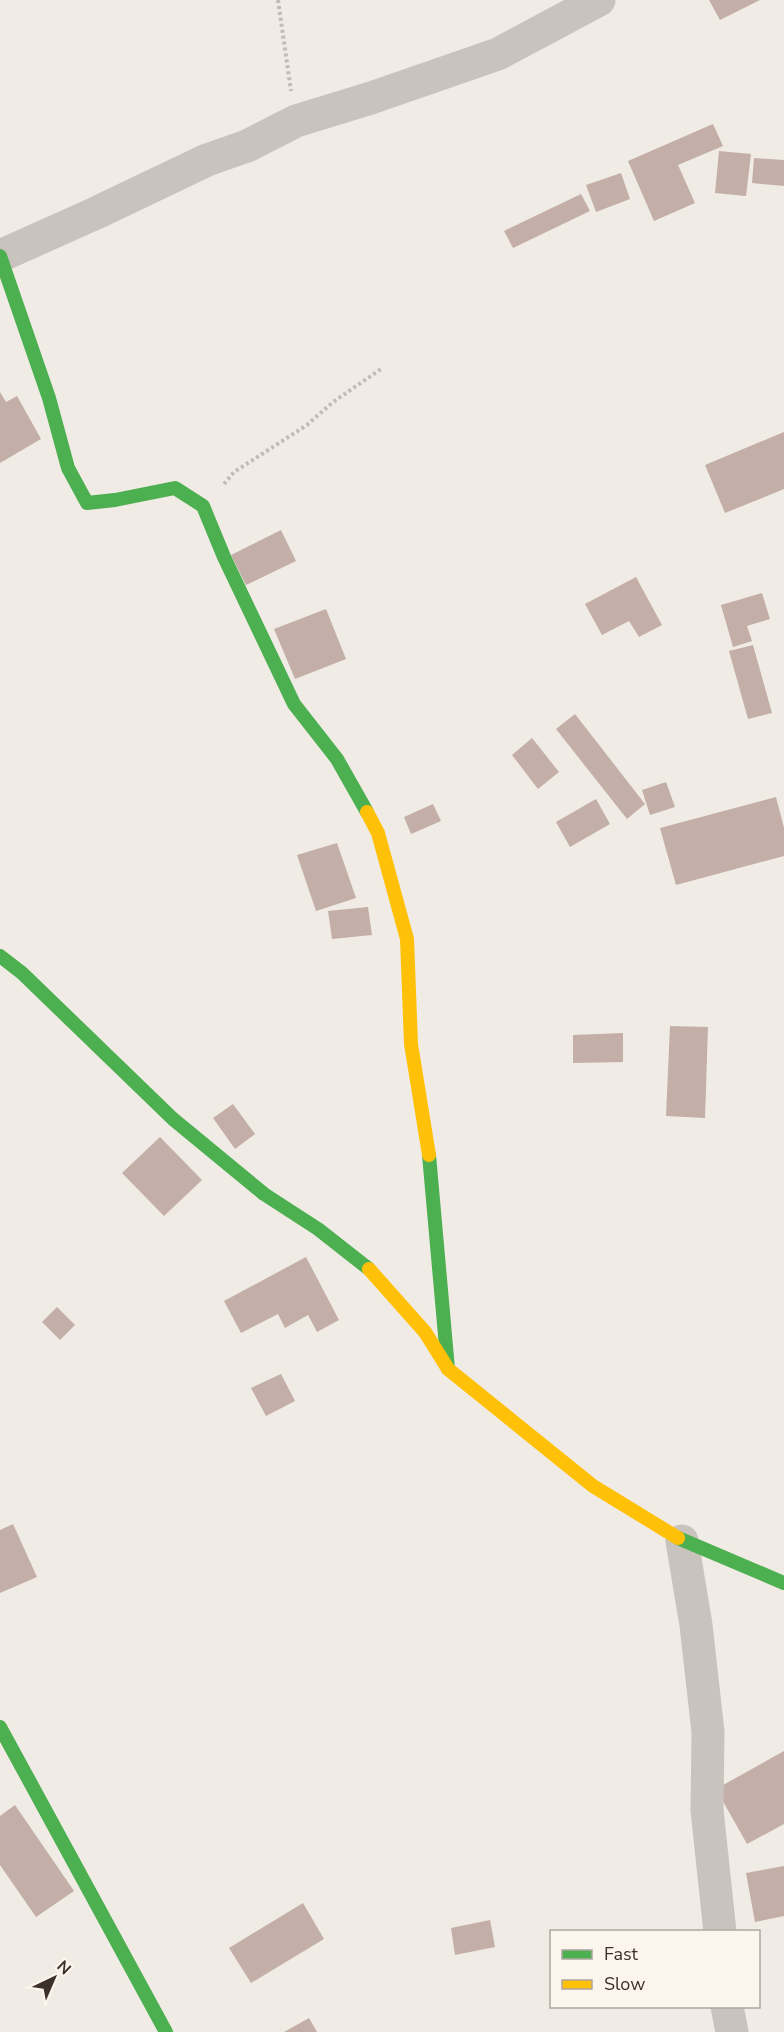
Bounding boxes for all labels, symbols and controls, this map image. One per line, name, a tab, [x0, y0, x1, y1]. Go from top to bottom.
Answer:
legend	[550, 1930, 760, 2008]
text: Fast	[604, 1942, 639, 1966]
north arrow	[24, 1948, 84, 2008]
text: N	[52, 1956, 76, 1980]
text: Slow	[604, 1972, 645, 1996]

